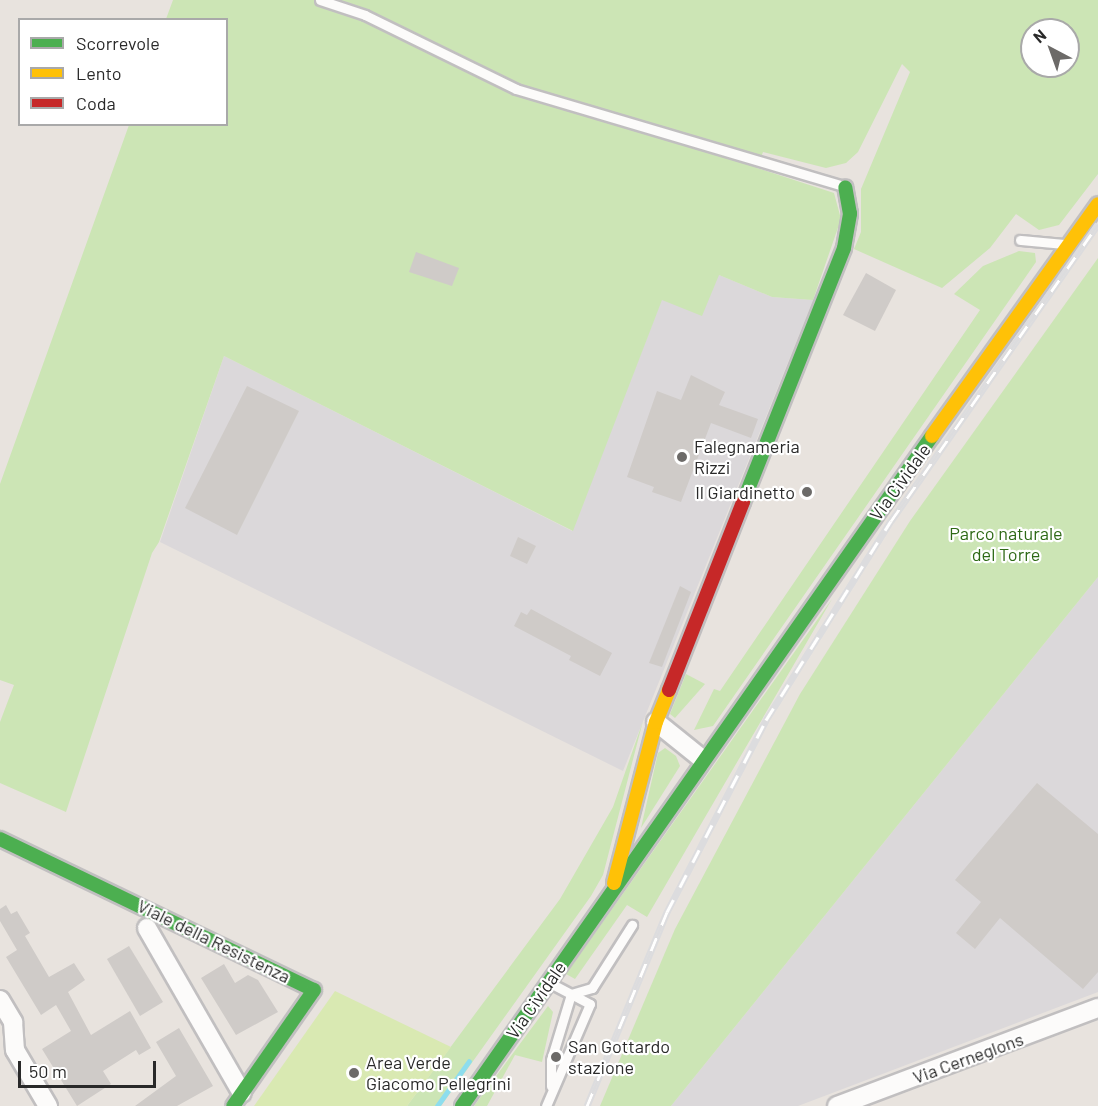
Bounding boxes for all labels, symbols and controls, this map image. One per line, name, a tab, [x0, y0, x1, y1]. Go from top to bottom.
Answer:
legend	[18, 18, 228, 126]
north arrow	[1020, 18, 1080, 78]
text: N	[1029, 25, 1049, 46]
text: Scorrevole	[76, 32, 160, 54]
text: Lento	[76, 62, 122, 84]
text: Coda	[76, 92, 116, 114]
place label: Falegnameria Rizzi	[694, 436, 800, 478]
street label: Via Cividale	[865, 439, 935, 525]
marker: Falegnameria Rizzi	[675, 450, 689, 464]
place label: Il Giardinetto	[695, 481, 795, 503]
marker: Il Giardinetto	[800, 485, 814, 499]
park label: Parco naturale del Torre	[949, 523, 1063, 566]
street label: Viale della Resistenza	[134, 895, 294, 987]
street label: Via Cividale	[502, 957, 570, 1043]
street label: Via Cerneglons	[910, 1028, 1026, 1088]
place label: San Gottardo stazione	[568, 1036, 670, 1078]
scale bar	[21, 1049, 159, 1087]
marker: San Gottardo stazione	[549, 1050, 563, 1064]
place label: Area Verde Giacomo Pellegrini	[366, 1052, 511, 1094]
text: 50 m	[29, 1060, 67, 1082]
marker: Area Verde Giacomo Pellegrini	[347, 1066, 361, 1080]

